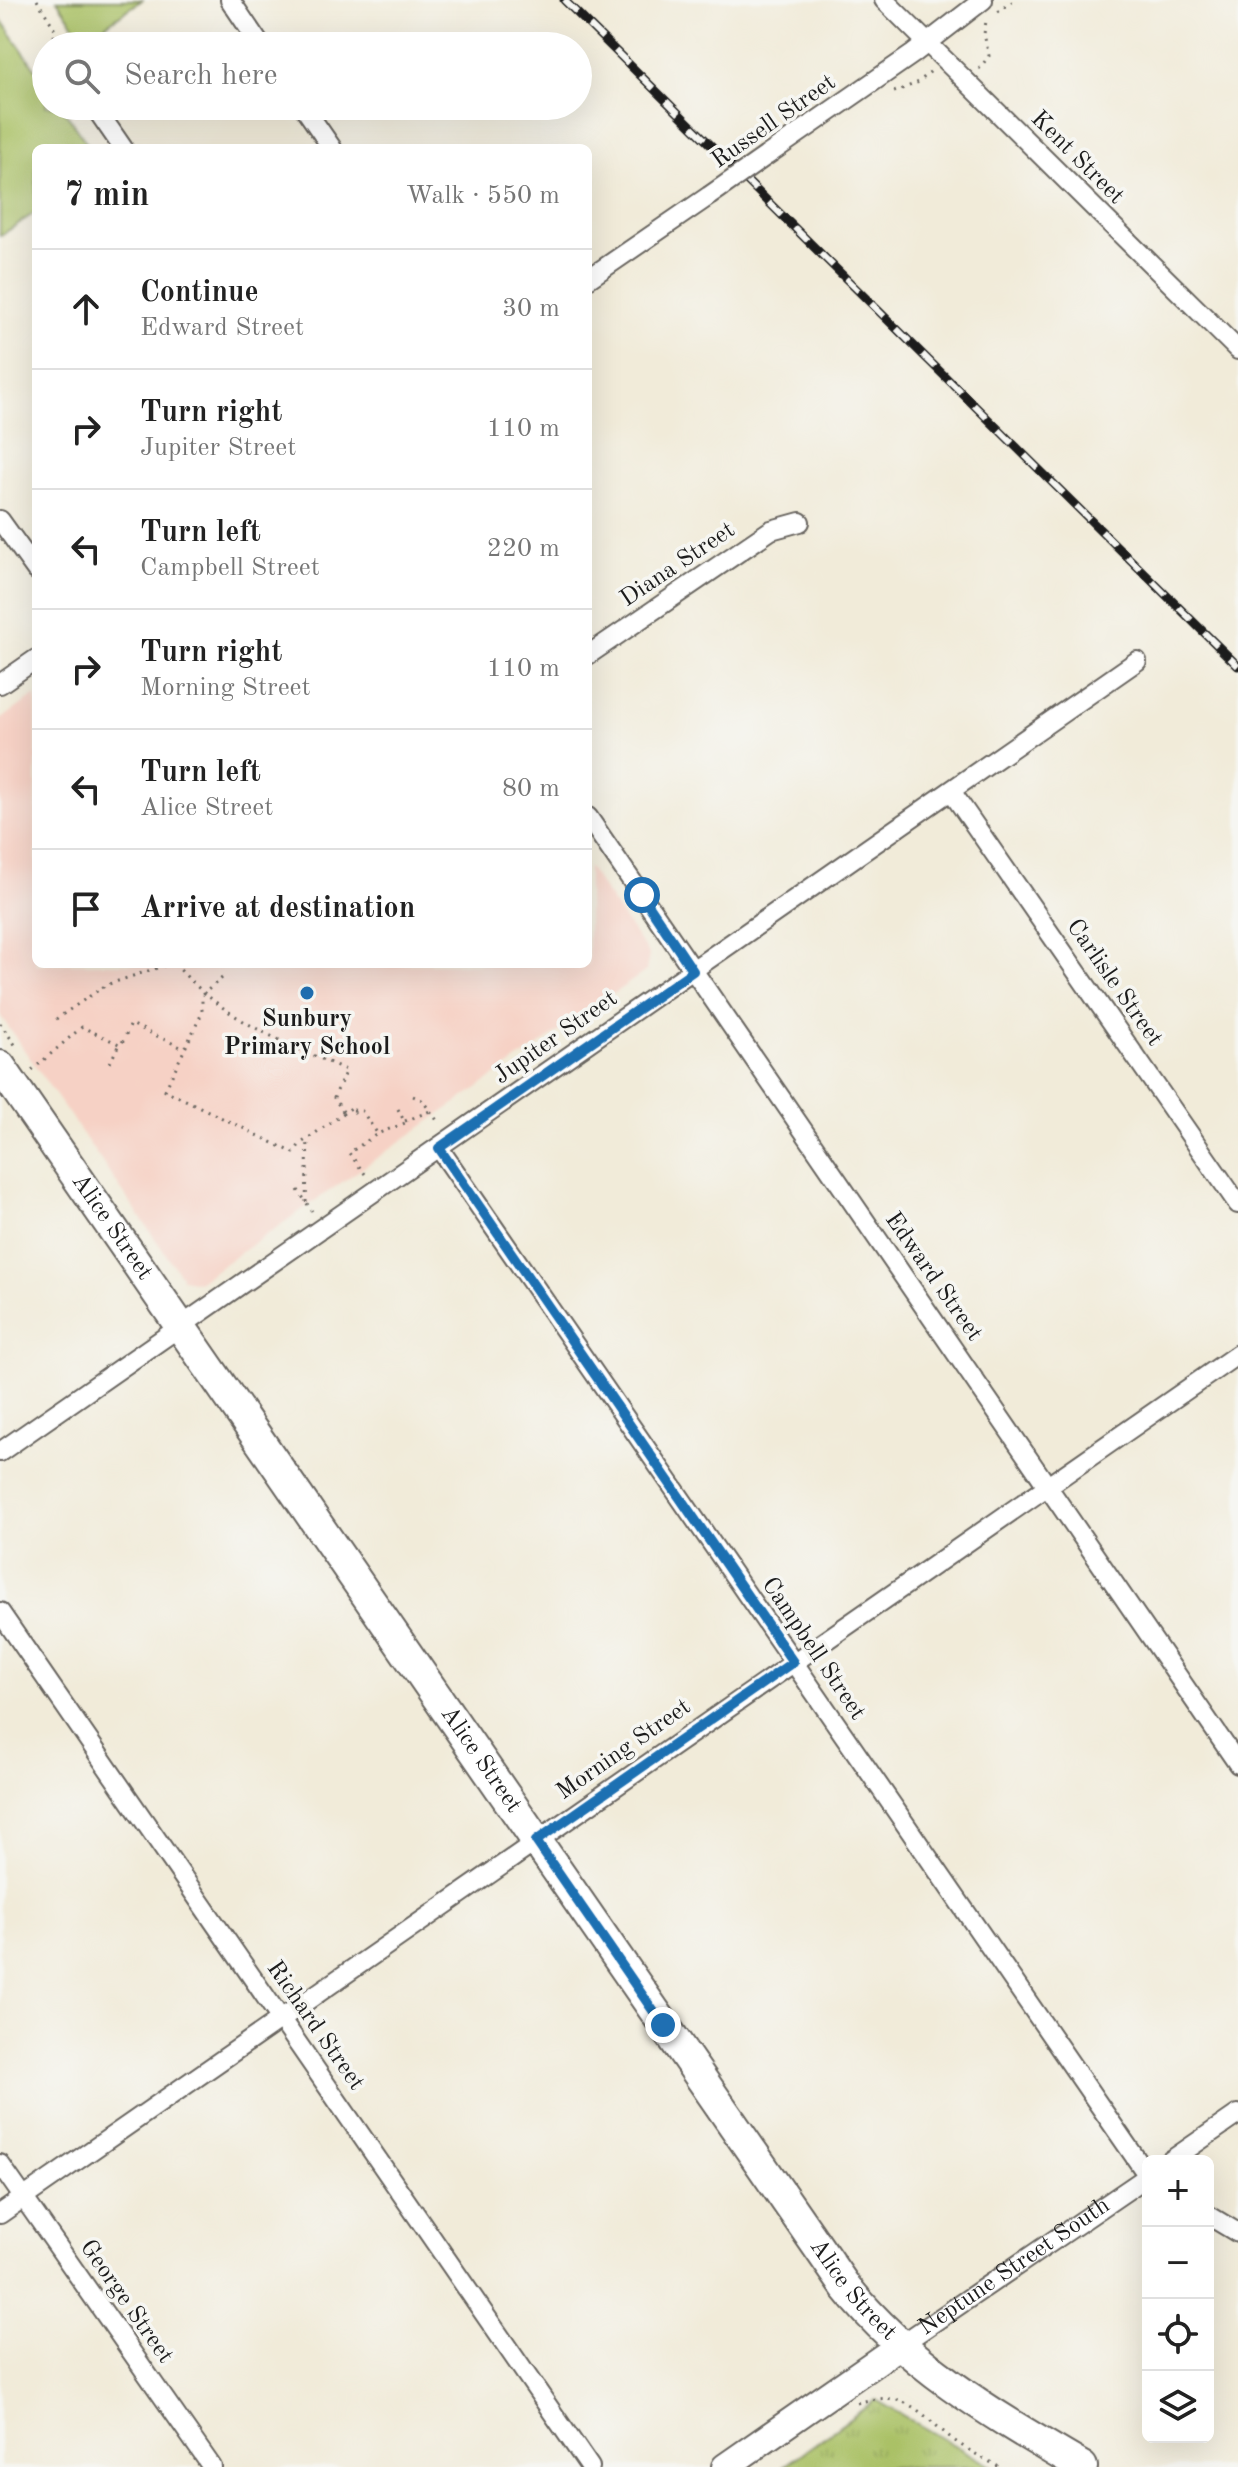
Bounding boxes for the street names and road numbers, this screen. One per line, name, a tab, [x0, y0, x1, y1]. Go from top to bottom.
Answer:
street label: Russell Street	[708, 71, 840, 173]
street label: Kent Street	[1026, 107, 1128, 209]
street label: Diana Street	[616, 518, 740, 612]
street label: Carlisle Street	[1061, 915, 1167, 1051]
street label: Jupiter Street	[490, 987, 622, 1089]
street label: Alice Street	[67, 1170, 157, 1285]
street label: Edward Street	[880, 1208, 986, 1346]
street label: Campbell Street	[757, 1573, 869, 1725]
street label: Morning Street	[553, 1695, 695, 1805]
street label: Alice Street	[436, 1702, 526, 1817]
street label: Richard Street	[262, 1957, 368, 2095]
street label: Neptune Street South	[915, 2194, 1114, 2341]
street label: Alice Street	[805, 2235, 901, 2346]
street label: George Street	[75, 2236, 177, 2368]

